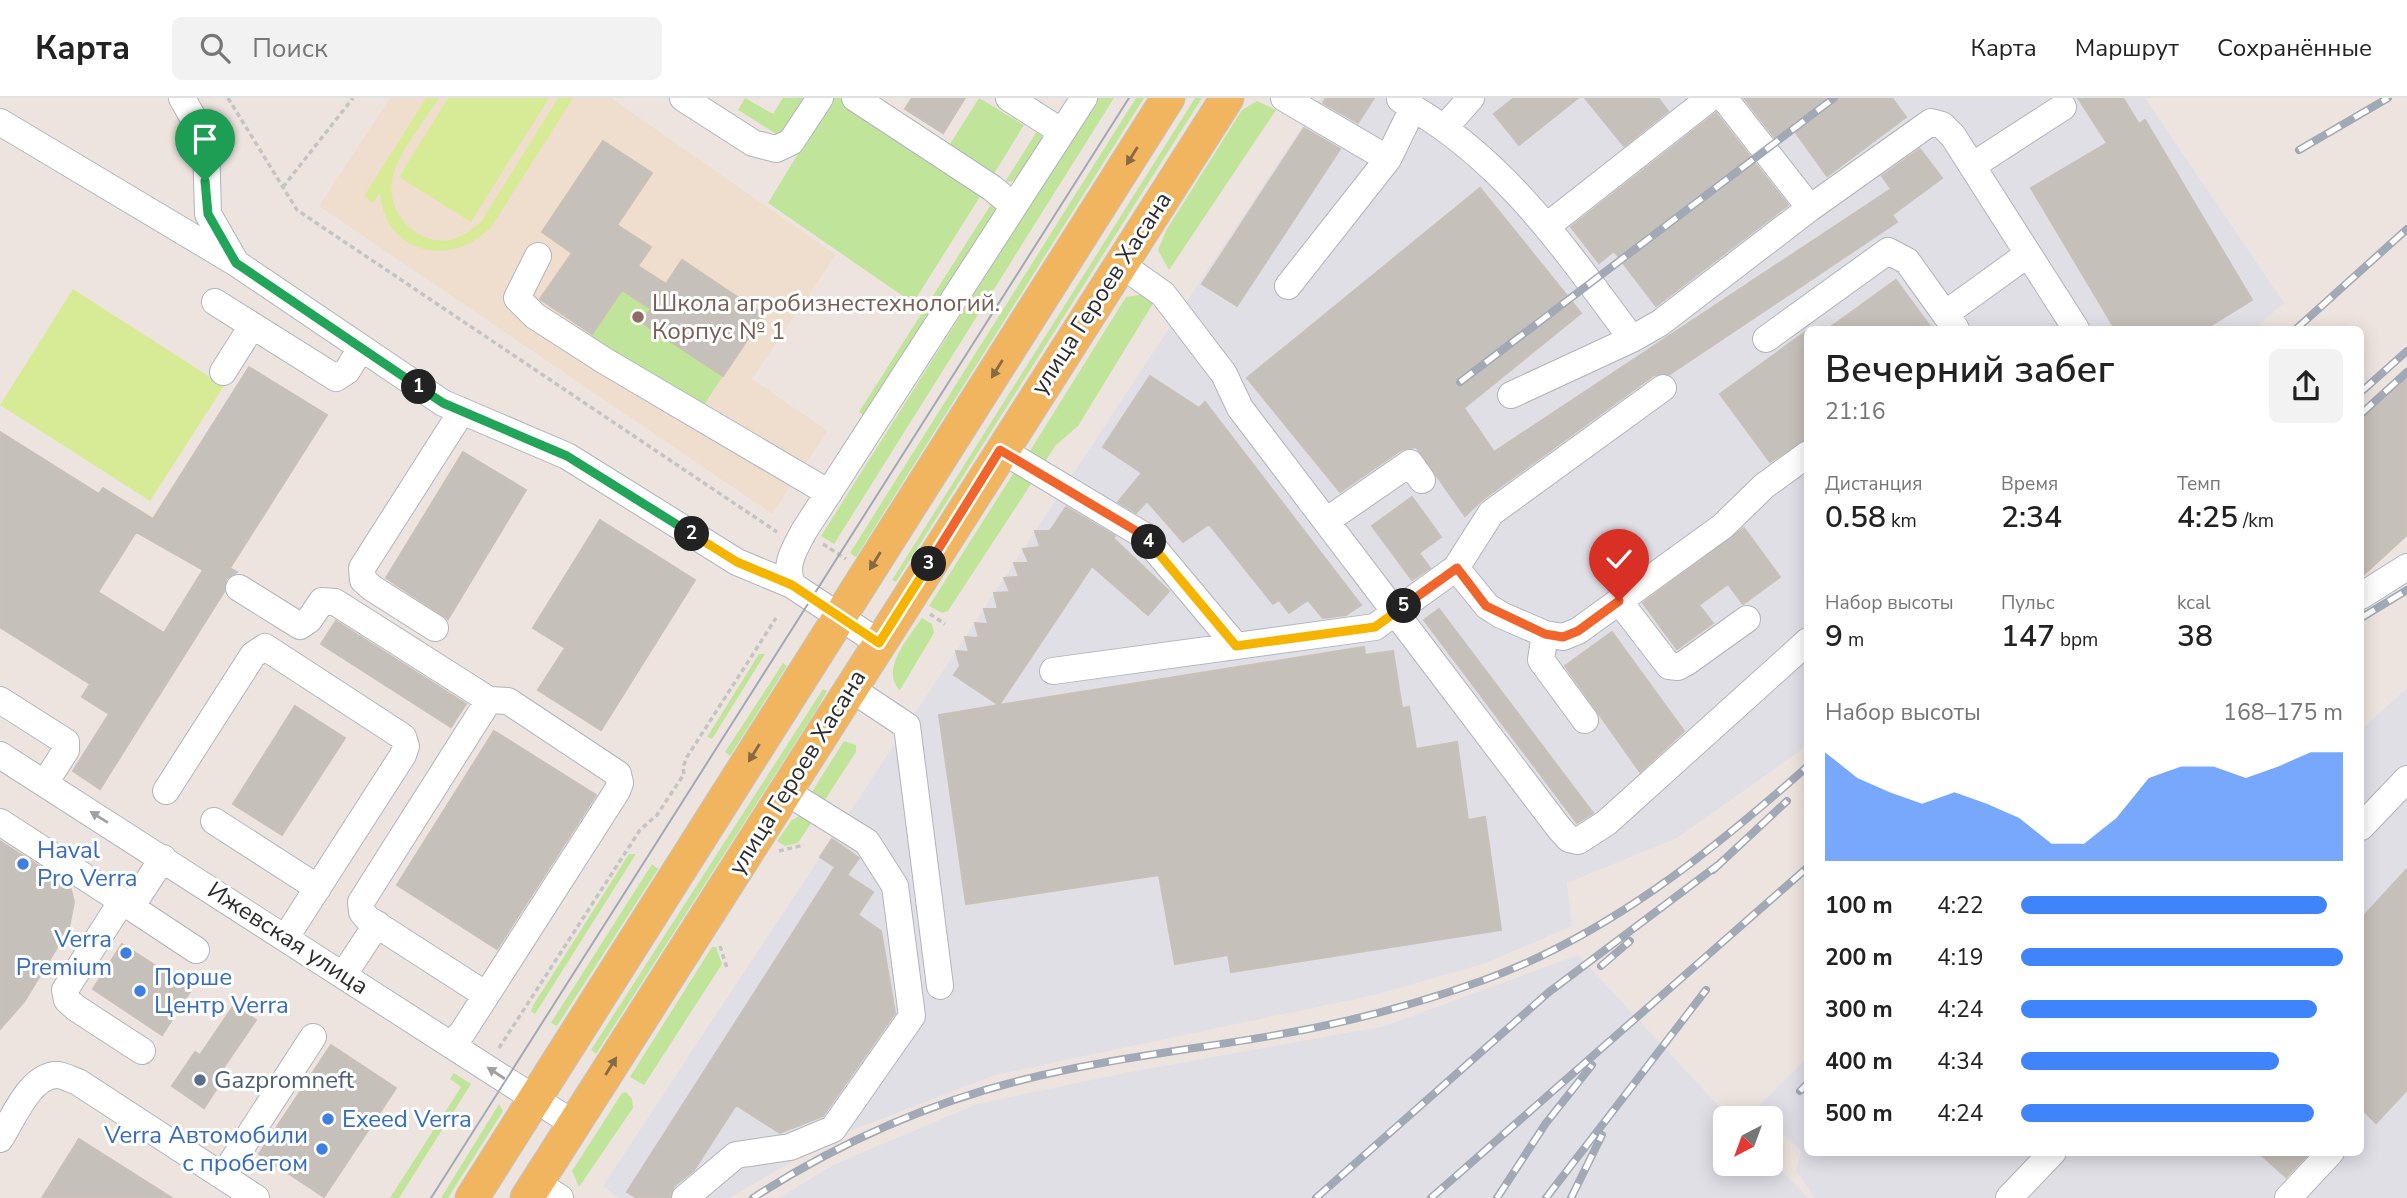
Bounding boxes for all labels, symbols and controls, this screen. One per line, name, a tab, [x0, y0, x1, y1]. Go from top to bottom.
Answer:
search box	[172, 17, 662, 80]
text: Карта	[35, 26, 130, 71]
icon: search	[196, 29, 234, 67]
text: Поиск	[252, 31, 328, 66]
text: Карта	[1971, 32, 2037, 64]
text: Маршрут	[2075, 32, 2179, 64]
text: Сохранённые	[2217, 32, 2372, 64]
pin	[175, 109, 235, 181]
icon: arrive	[186, 120, 224, 158]
one-way arrow	[1125, 146, 1138, 165]
street label: улица Героев Хасана	[1023, 185, 1179, 401]
place label: Школа агробизнестехнологий. Корпус № 1	[652, 287, 1000, 347]
marker: Школа агробизнестехнологий. Корпус № 1	[630, 309, 646, 325]
text: Вечерний забег	[1825, 344, 2114, 395]
button: share	[2269, 349, 2343, 423]
one-way arrow	[990, 359, 1003, 378]
pin: 1	[402, 370, 436, 404]
text: 1	[413, 373, 424, 399]
text: 21:16	[1825, 396, 1885, 427]
text: Дистанция	[1825, 471, 1922, 497]
text: Время	[2001, 471, 2058, 497]
text: Темп	[2177, 471, 2221, 497]
text: 0.58	[1825, 497, 1886, 538]
text: 2:34	[2001, 497, 2062, 538]
text: 4:25	[2177, 497, 2238, 538]
text: km	[1886, 508, 1917, 534]
text: /km	[2238, 508, 2274, 534]
pin: 2	[674, 516, 710, 551]
text: 2	[686, 520, 697, 546]
pin: 4	[1132, 524, 1166, 560]
text: 4	[1143, 528, 1154, 554]
pin	[1589, 529, 1649, 601]
icon: check	[1600, 540, 1638, 578]
pin: 3	[912, 546, 946, 582]
text: 3	[923, 550, 934, 576]
one-way arrow	[869, 551, 882, 571]
pin: 5	[1386, 588, 1422, 624]
text: Набор высоты	[1825, 590, 1954, 616]
text: Пульс	[2001, 590, 2055, 616]
text: kcal	[2177, 590, 2211, 616]
text: 5	[1398, 592, 1409, 618]
text: 9	[1825, 616, 1843, 657]
text: 147	[2001, 616, 2055, 657]
text: 38	[2177, 616, 2213, 657]
text: m	[1843, 627, 1864, 653]
text: bpm	[2055, 627, 2098, 653]
street label: улица Героев Хасана	[721, 663, 873, 881]
text: Набор высоты	[1825, 697, 1981, 728]
text: 168–175 m	[2223, 697, 2343, 728]
one-way arrow	[747, 744, 760, 763]
one-way arrow	[89, 811, 108, 824]
place label: Haval Pro Verra	[37, 834, 138, 894]
marker: Haval Pro Verra	[15, 856, 31, 872]
street label: Ижевская улица	[201, 874, 375, 1002]
text: 100 m	[1825, 890, 1893, 921]
text: 4:22	[1937, 890, 1984, 921]
place label: Verra Premium	[16, 923, 112, 983]
text: 200 m	[1825, 942, 1893, 973]
text: 4:19	[1937, 942, 1984, 973]
marker: Verra Premium	[118, 945, 134, 961]
place label: Порше Центр Verra	[154, 961, 289, 1021]
marker: Порше Центр Verra	[132, 983, 148, 999]
text: 300 m	[1825, 994, 1893, 1025]
text: 4:24	[1937, 994, 1984, 1025]
text: 400 m	[1825, 1046, 1893, 1077]
text: 4:34	[1937, 1046, 1984, 1077]
one-way arrow	[604, 1057, 617, 1076]
place label: Gazpromneft	[214, 1064, 354, 1096]
one-way arrow	[487, 1066, 505, 1080]
marker: Gazpromneft	[192, 1072, 208, 1088]
text: 500 m	[1825, 1098, 1893, 1129]
text: 4:24	[1937, 1098, 1984, 1129]
place label: Exeed Verra	[342, 1103, 472, 1135]
north arrow	[1713, 1106, 1783, 1176]
map controls	[1713, 1106, 1783, 1176]
marker: Exeed Verra	[320, 1111, 336, 1127]
place label: Verra Автомобили с пробегом	[103, 1119, 308, 1179]
marker: Verra Автомобили с пробегом	[314, 1141, 330, 1157]

